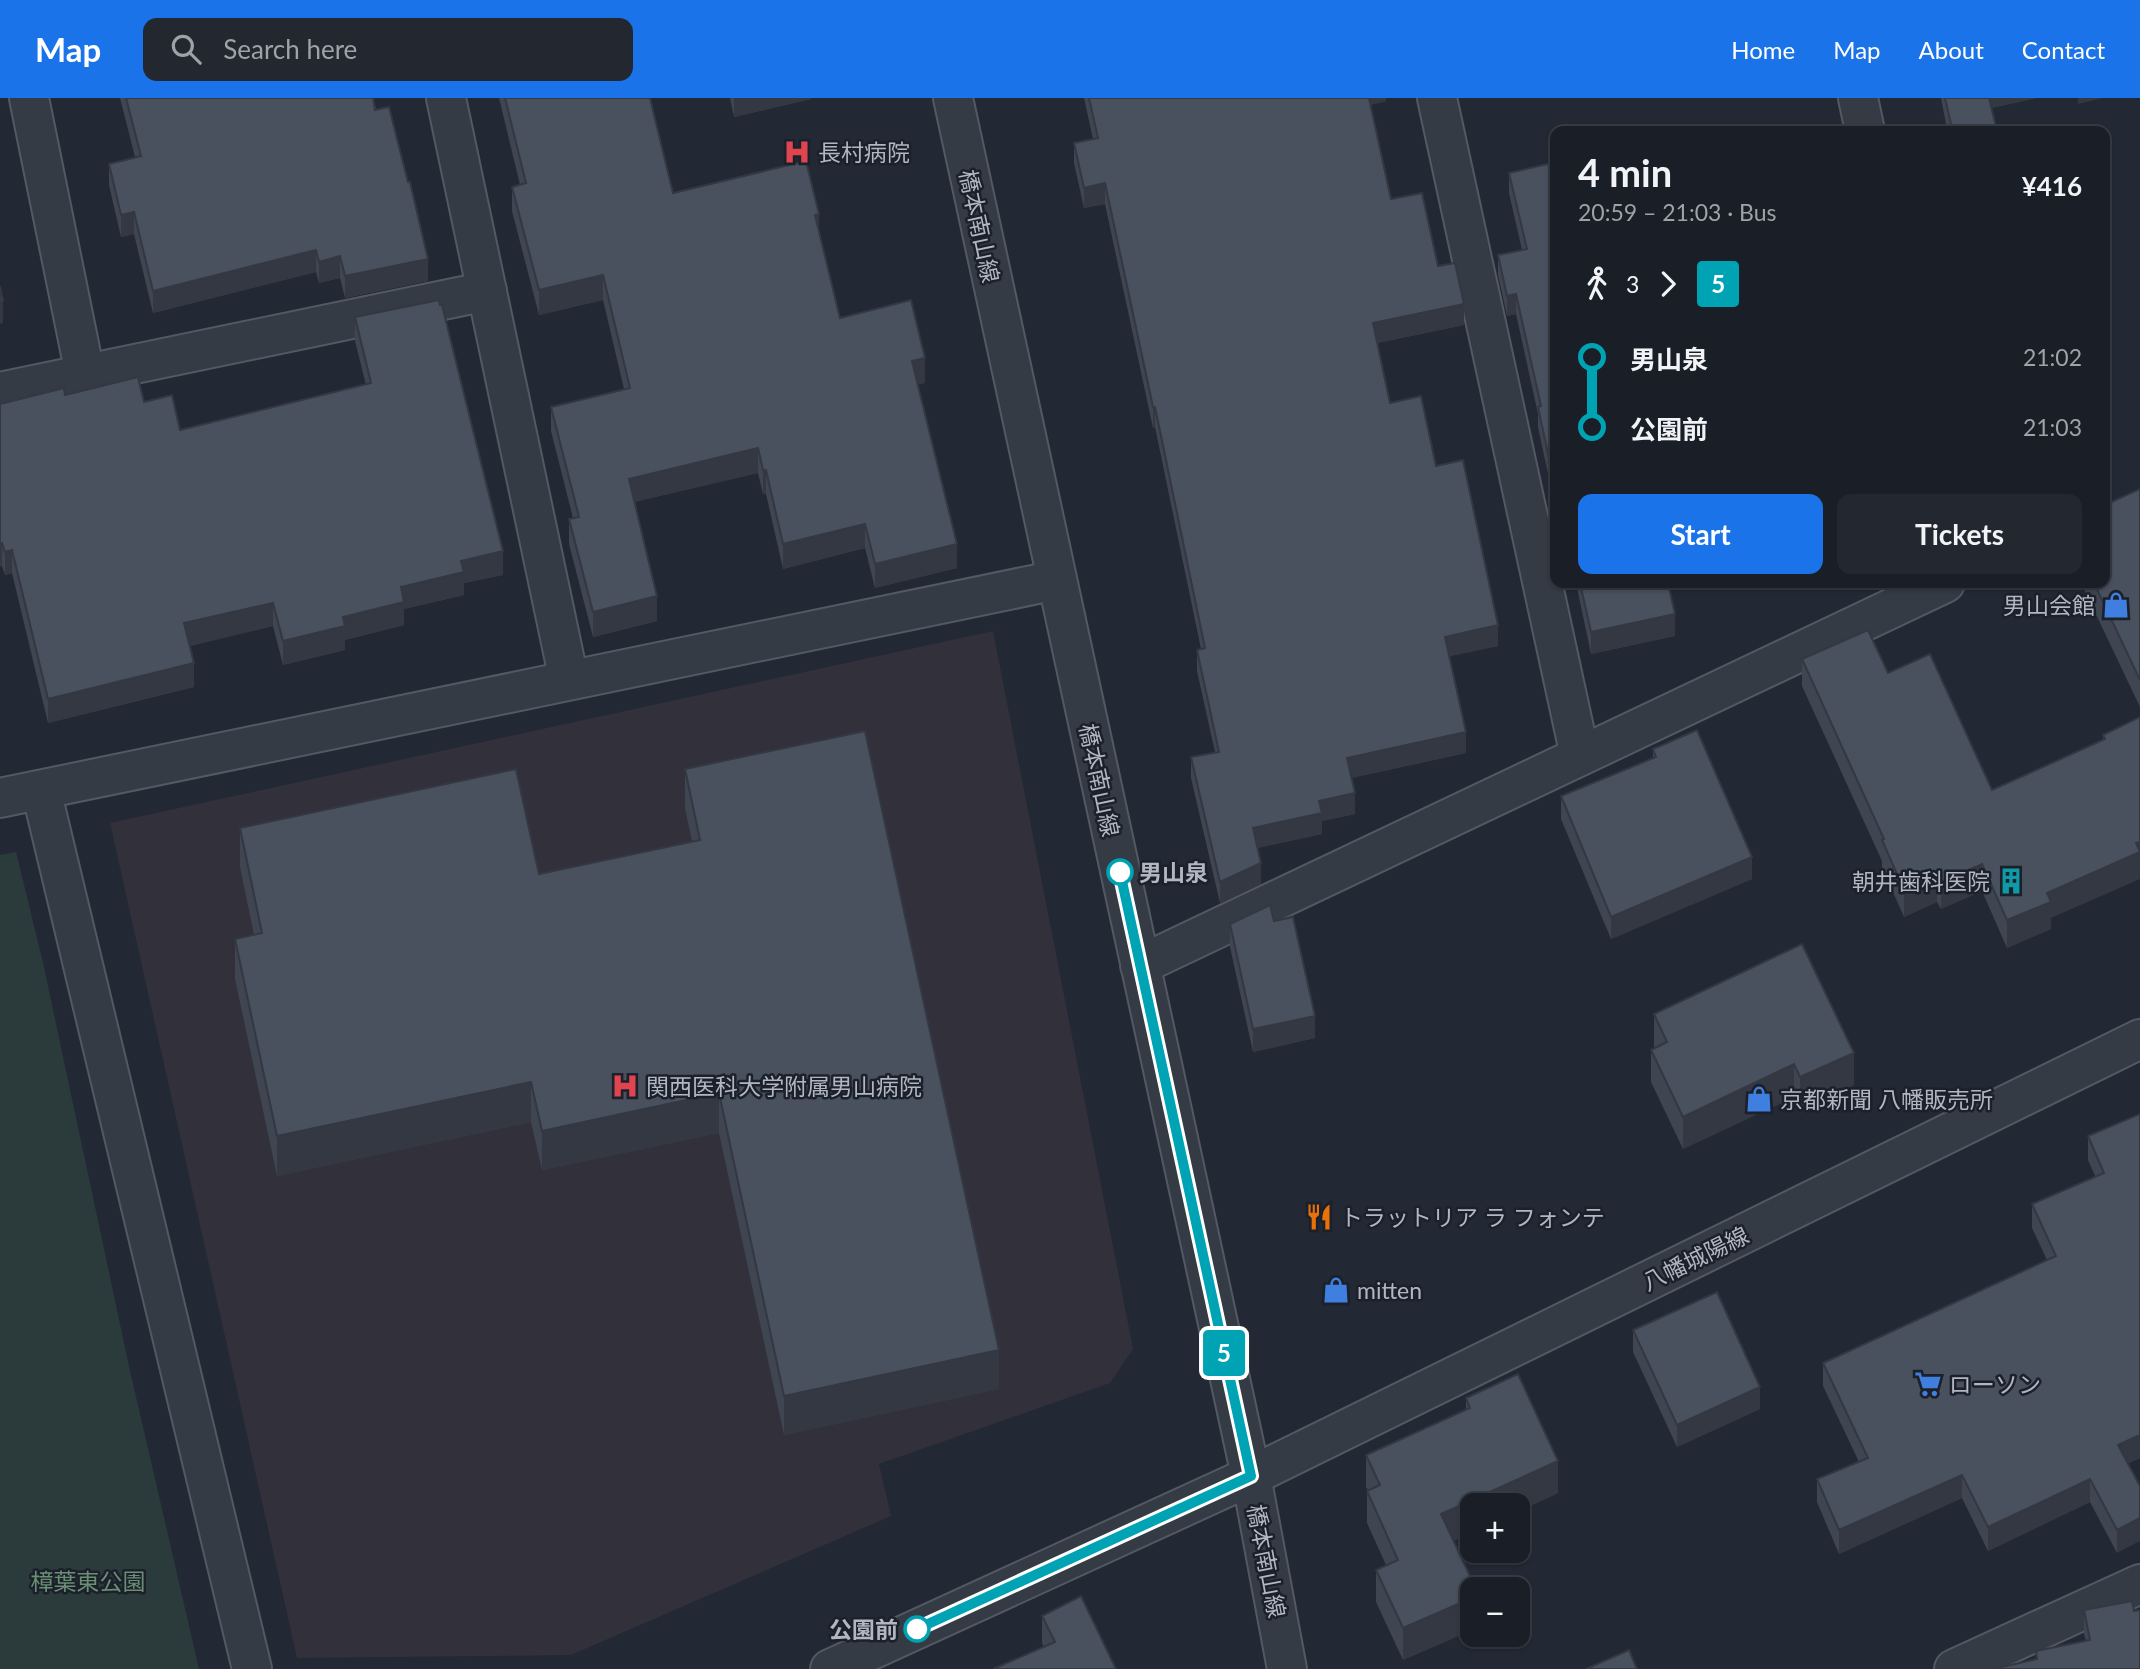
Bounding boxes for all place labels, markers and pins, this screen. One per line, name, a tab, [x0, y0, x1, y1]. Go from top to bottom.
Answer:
hospital icon: 長村病院	[782, 137, 812, 167]
place label: 長村病院	[818, 138, 910, 166]
shop icon: 男山会館	[2101, 590, 2131, 620]
place label: 男山会館	[2003, 591, 2095, 619]
place label: 男山泉	[1139, 858, 1208, 886]
marker: 男山泉	[1107, 859, 1133, 885]
building icon: 朝井歯科医院	[1996, 866, 2026, 896]
place label: 朝井歯科医院	[1852, 867, 1990, 895]
hospital icon: 関西医科大学附属男山病院	[610, 1071, 640, 1101]
place label: 関西医科大学附属男山病院	[646, 1072, 922, 1100]
shop icon: 京都新聞 八幡販売所	[1744, 1084, 1774, 1114]
place label: 京都新聞 八幡販売所	[1780, 1085, 1993, 1113]
restaurant icon: トラットリア ラ フォンテ	[1304, 1202, 1334, 1232]
place label: トラットリア ラ フォンテ	[1340, 1203, 1605, 1231]
shop icon: mitten	[1321, 1275, 1351, 1305]
place label: mitten	[1357, 1276, 1422, 1304]
supermarket icon: ローソン	[1913, 1369, 1943, 1399]
place label: ローソン	[1949, 1370, 2041, 1398]
place label: 公園前	[829, 1615, 898, 1643]
marker: 公園前	[904, 1616, 930, 1642]

